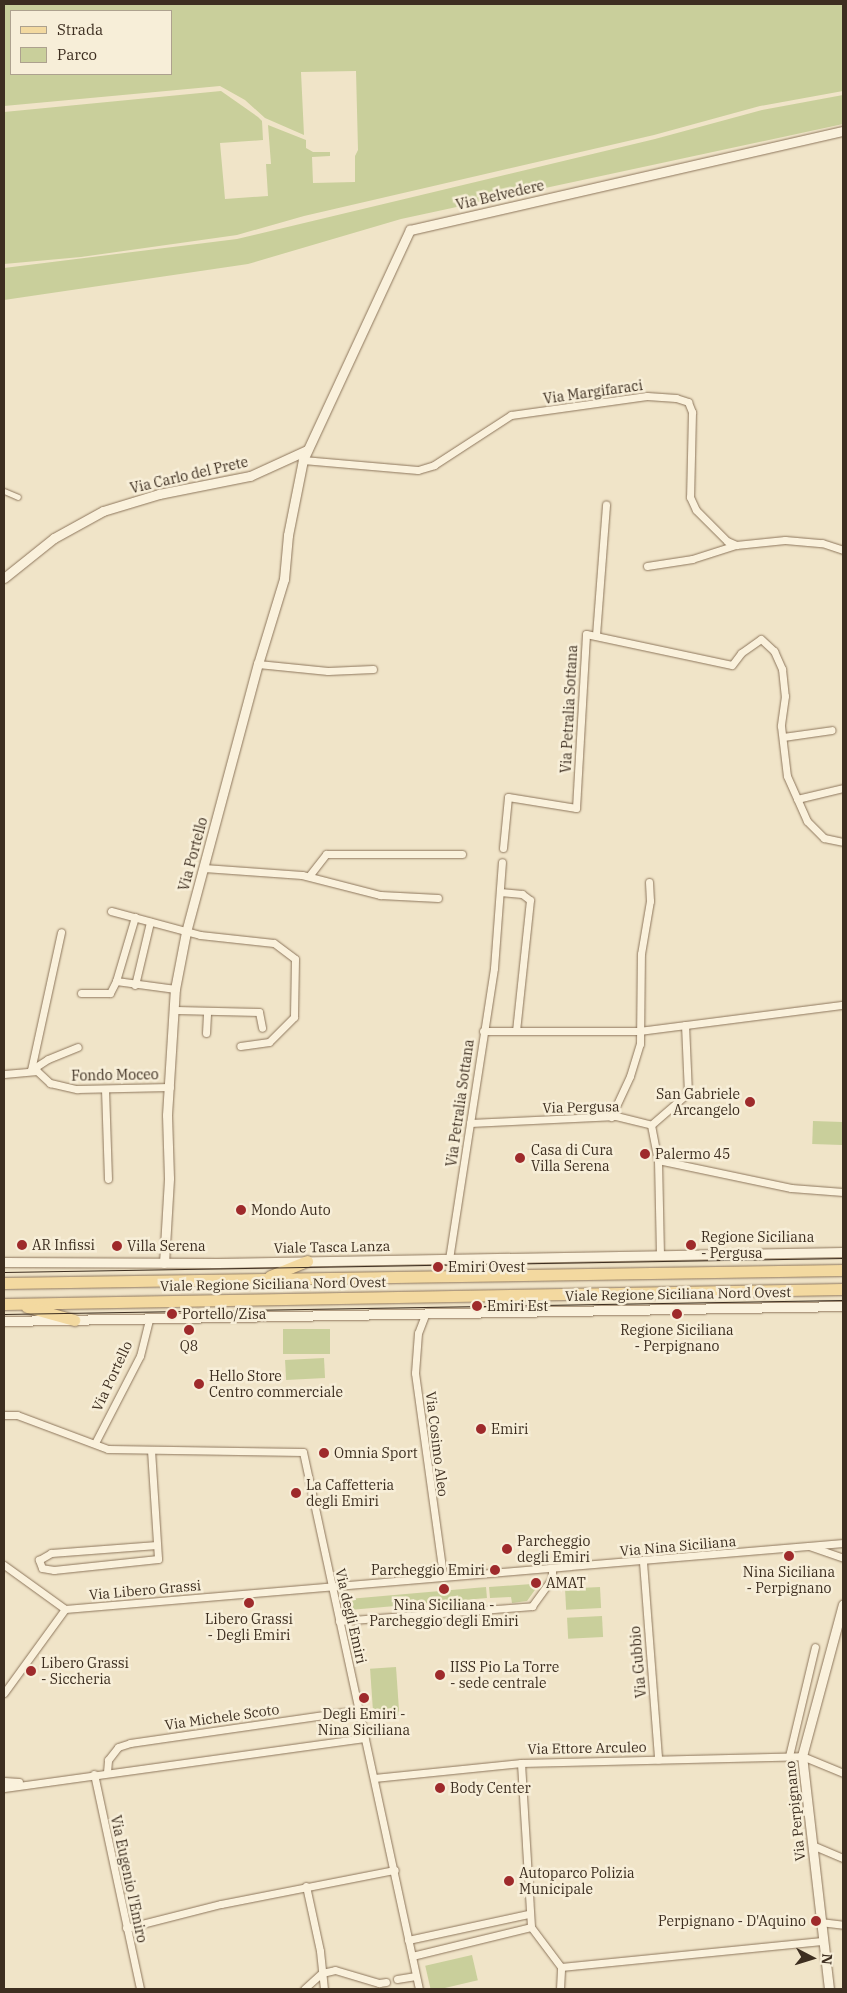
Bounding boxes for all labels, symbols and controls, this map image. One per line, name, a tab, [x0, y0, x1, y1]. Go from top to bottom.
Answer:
legend	[10, 10, 172, 75]
text: Strada	[57, 20, 103, 39]
text: Parco	[57, 45, 97, 64]
street label: Via Belvedere	[454, 177, 546, 213]
street label: Via Margifaraci	[542, 377, 644, 407]
street label: Via Carlo del Prete	[128, 453, 250, 497]
street label: Via Petralia Sottana	[557, 644, 581, 774]
street label: Via Portello	[175, 815, 211, 893]
street label: Via Petralia Sottana	[443, 1038, 477, 1168]
street label: Fondo Moceo	[71, 1066, 159, 1084]
place label: San Gabriele Arcangelo	[656, 1086, 740, 1118]
marker: San Gabriele Arcangelo	[744, 1096, 756, 1108]
street label: Via Pergusa	[542, 1098, 620, 1116]
place label: Casa di Cura Villa Serena	[531, 1142, 613, 1174]
place label: Palermo 45	[655, 1146, 730, 1162]
marker: Palermo 45	[639, 1148, 651, 1160]
marker: Casa di Cura Villa Serena	[513, 1151, 527, 1165]
place label: Mondo Auto	[251, 1202, 331, 1218]
marker: Mondo Auto	[235, 1204, 247, 1216]
place label: Regione Siciliana - Pergusa	[701, 1229, 814, 1262]
place label: AR Infissi	[32, 1237, 95, 1253]
place label: Villa Serena	[127, 1238, 206, 1254]
street label: Viale Tasca Lanza	[273, 1238, 391, 1256]
marker: AR Infissi	[16, 1239, 28, 1251]
marker: Regione Siciliana - Pergusa	[685, 1239, 697, 1251]
marker: Villa Serena	[111, 1240, 123, 1252]
place label: Emiri Ovest	[448, 1259, 525, 1275]
marker: Emiri Ovest	[432, 1261, 444, 1273]
street label: Viale Regione Siciliana Nord Ovest	[160, 1274, 386, 1294]
street label: Viale Regione Siciliana Nord Ovest	[565, 1284, 791, 1304]
place label: Emiri Est	[487, 1298, 548, 1314]
marker: Emiri Est	[471, 1300, 483, 1312]
place label: Portello/Zisa	[182, 1306, 266, 1322]
marker: Portello/Zisa	[166, 1308, 178, 1320]
marker: Regione Siciliana - Perpignano	[671, 1308, 683, 1320]
place label: Regione Siciliana - Perpignano	[620, 1322, 734, 1354]
marker: Q8	[183, 1324, 195, 1336]
street label: Via Portello	[88, 1338, 136, 1414]
place label: Q8	[180, 1338, 198, 1354]
place label: Hello Store Centro commerciale	[209, 1368, 343, 1400]
marker: Hello Store Centro commerciale	[193, 1378, 205, 1390]
street label: Via Cosimo Aleo	[422, 1390, 452, 1498]
place label: Emiri	[491, 1421, 528, 1437]
marker: Emiri	[475, 1423, 487, 1435]
place label: Omnia Sport	[334, 1445, 418, 1461]
marker: Omnia Sport	[318, 1447, 330, 1459]
place label: La Caffetteria degli Emiri	[306, 1477, 394, 1510]
marker: La Caffetteria degli Emiri	[290, 1487, 302, 1499]
place label: Parcheggio degli Emiri	[517, 1533, 590, 1565]
street label: Via Nina Siciliana	[619, 1533, 737, 1559]
marker: Parcheggio degli Emiri	[501, 1543, 513, 1555]
marker: Nina Siciliana - Perpignano	[783, 1550, 795, 1562]
place label: Parcheggio Emiri	[371, 1562, 485, 1578]
marker: Parcheggio Emiri	[489, 1564, 501, 1576]
place label: Nina Siciliana - Perpignano	[743, 1564, 835, 1596]
street label: Via degli Emiri	[332, 1567, 370, 1665]
place label: AMAT	[546, 1575, 586, 1591]
street label: Via Libero Grassi	[88, 1577, 202, 1603]
marker: AMAT	[530, 1577, 542, 1589]
marker: Nina Siciliana - Parcheggio degli Emiri	[438, 1583, 450, 1595]
marker: Libero Grassi - Degli Emiri	[243, 1597, 255, 1609]
place label: Nina Siciliana - Parcheggio degli Emiri	[369, 1597, 519, 1630]
place label: Libero Grassi - Degli Emiri	[205, 1611, 293, 1644]
street label: Via Gubbio	[626, 1625, 650, 1699]
place label: Libero Grassi - Siccheria	[41, 1655, 129, 1688]
place label: IISS Pio La Torre - sede centrale	[450, 1659, 559, 1691]
marker: Libero Grassi - Siccheria	[25, 1665, 37, 1677]
marker: IISS Pio La Torre - sede centrale	[434, 1669, 446, 1681]
marker: Degli Emiri - Nina Siciliana	[358, 1692, 370, 1704]
street label: Via Michele Scoto	[164, 1701, 280, 1733]
place label: Degli Emiri - Nina Siciliana	[318, 1706, 410, 1738]
street label: Via Ettore Arculeo	[527, 1739, 647, 1757]
street label: Via Perpignano	[781, 1760, 809, 1862]
place label: Body Center	[450, 1780, 531, 1796]
marker: Body Center	[434, 1782, 446, 1794]
street label: Via Eugenio l'Emiro	[107, 1814, 151, 1944]
place label: Autoparco Polizia Municipale	[519, 1865, 635, 1898]
marker: Autoparco Polizia Municipale	[503, 1875, 515, 1887]
place label: Perpignano - D'Aquino	[658, 1913, 806, 1929]
marker: Perpignano - D'Aquino	[810, 1915, 822, 1927]
north arrow	[787, 1933, 837, 1983]
text: N	[817, 1953, 836, 1966]

